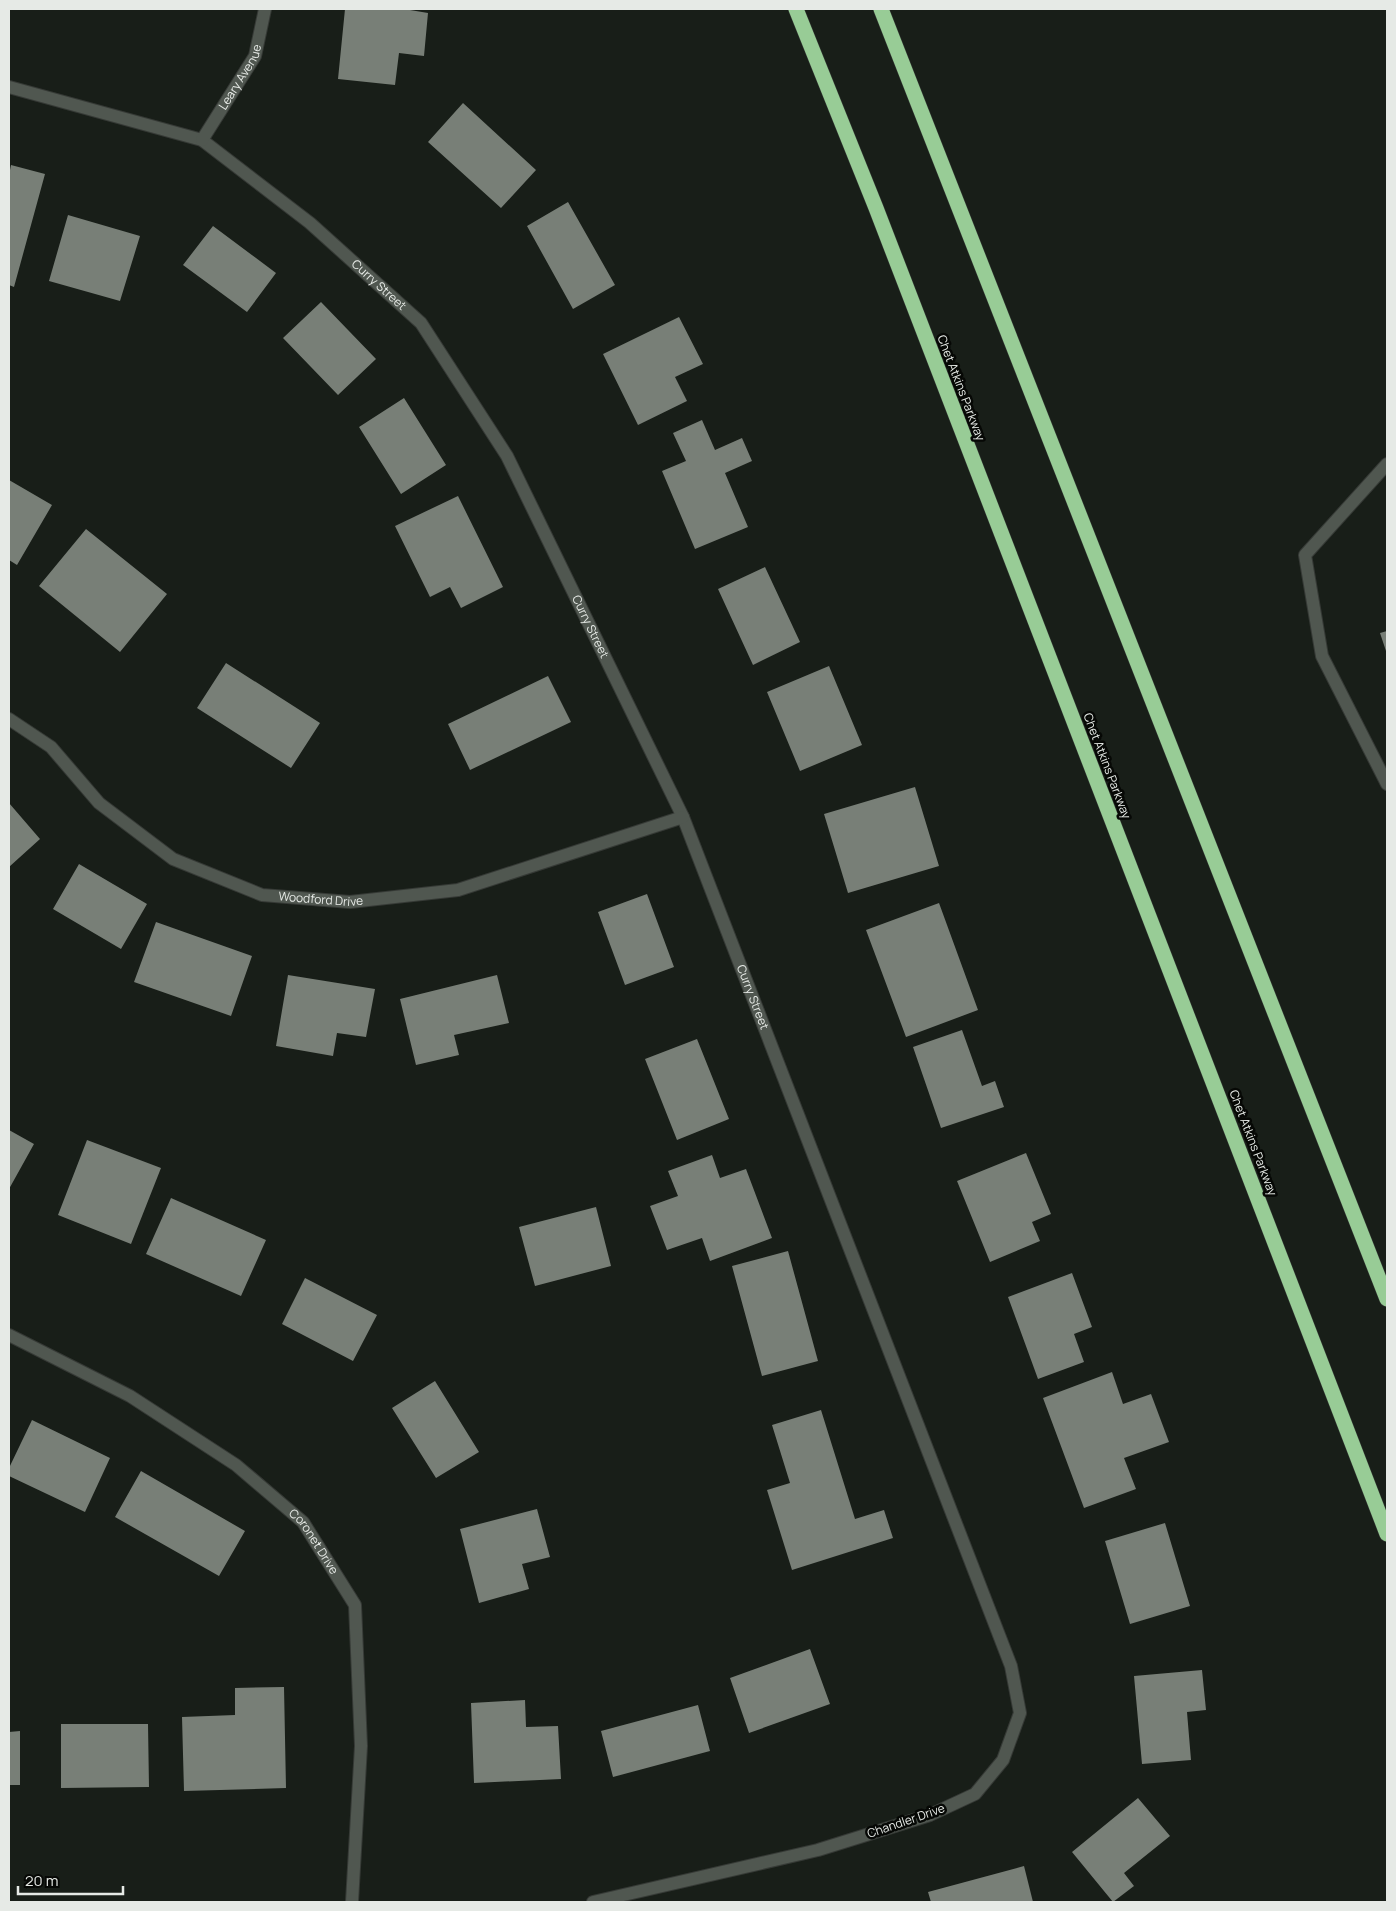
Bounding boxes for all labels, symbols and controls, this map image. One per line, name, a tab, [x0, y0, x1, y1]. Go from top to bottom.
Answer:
street label: Leary Avenue	[214, 43, 265, 113]
street label: Curry Street	[348, 255, 410, 314]
street label: Chet Atkins Parkway	[933, 332, 990, 444]
street label: Curry Street	[568, 592, 613, 661]
street label: Chet Atkins Parkway	[1079, 710, 1136, 822]
street label: Woodford Drive	[278, 887, 364, 910]
street label: Curry Street	[733, 962, 773, 1032]
street label: Chet Atkins Parkway	[1225, 1087, 1282, 1199]
street label: Coronet Drive	[285, 1505, 343, 1577]
street label: Chandler Drive	[865, 1799, 947, 1842]
scale bar	[18, 1864, 122, 1896]
text: 20 m	[25, 1870, 58, 1891]

